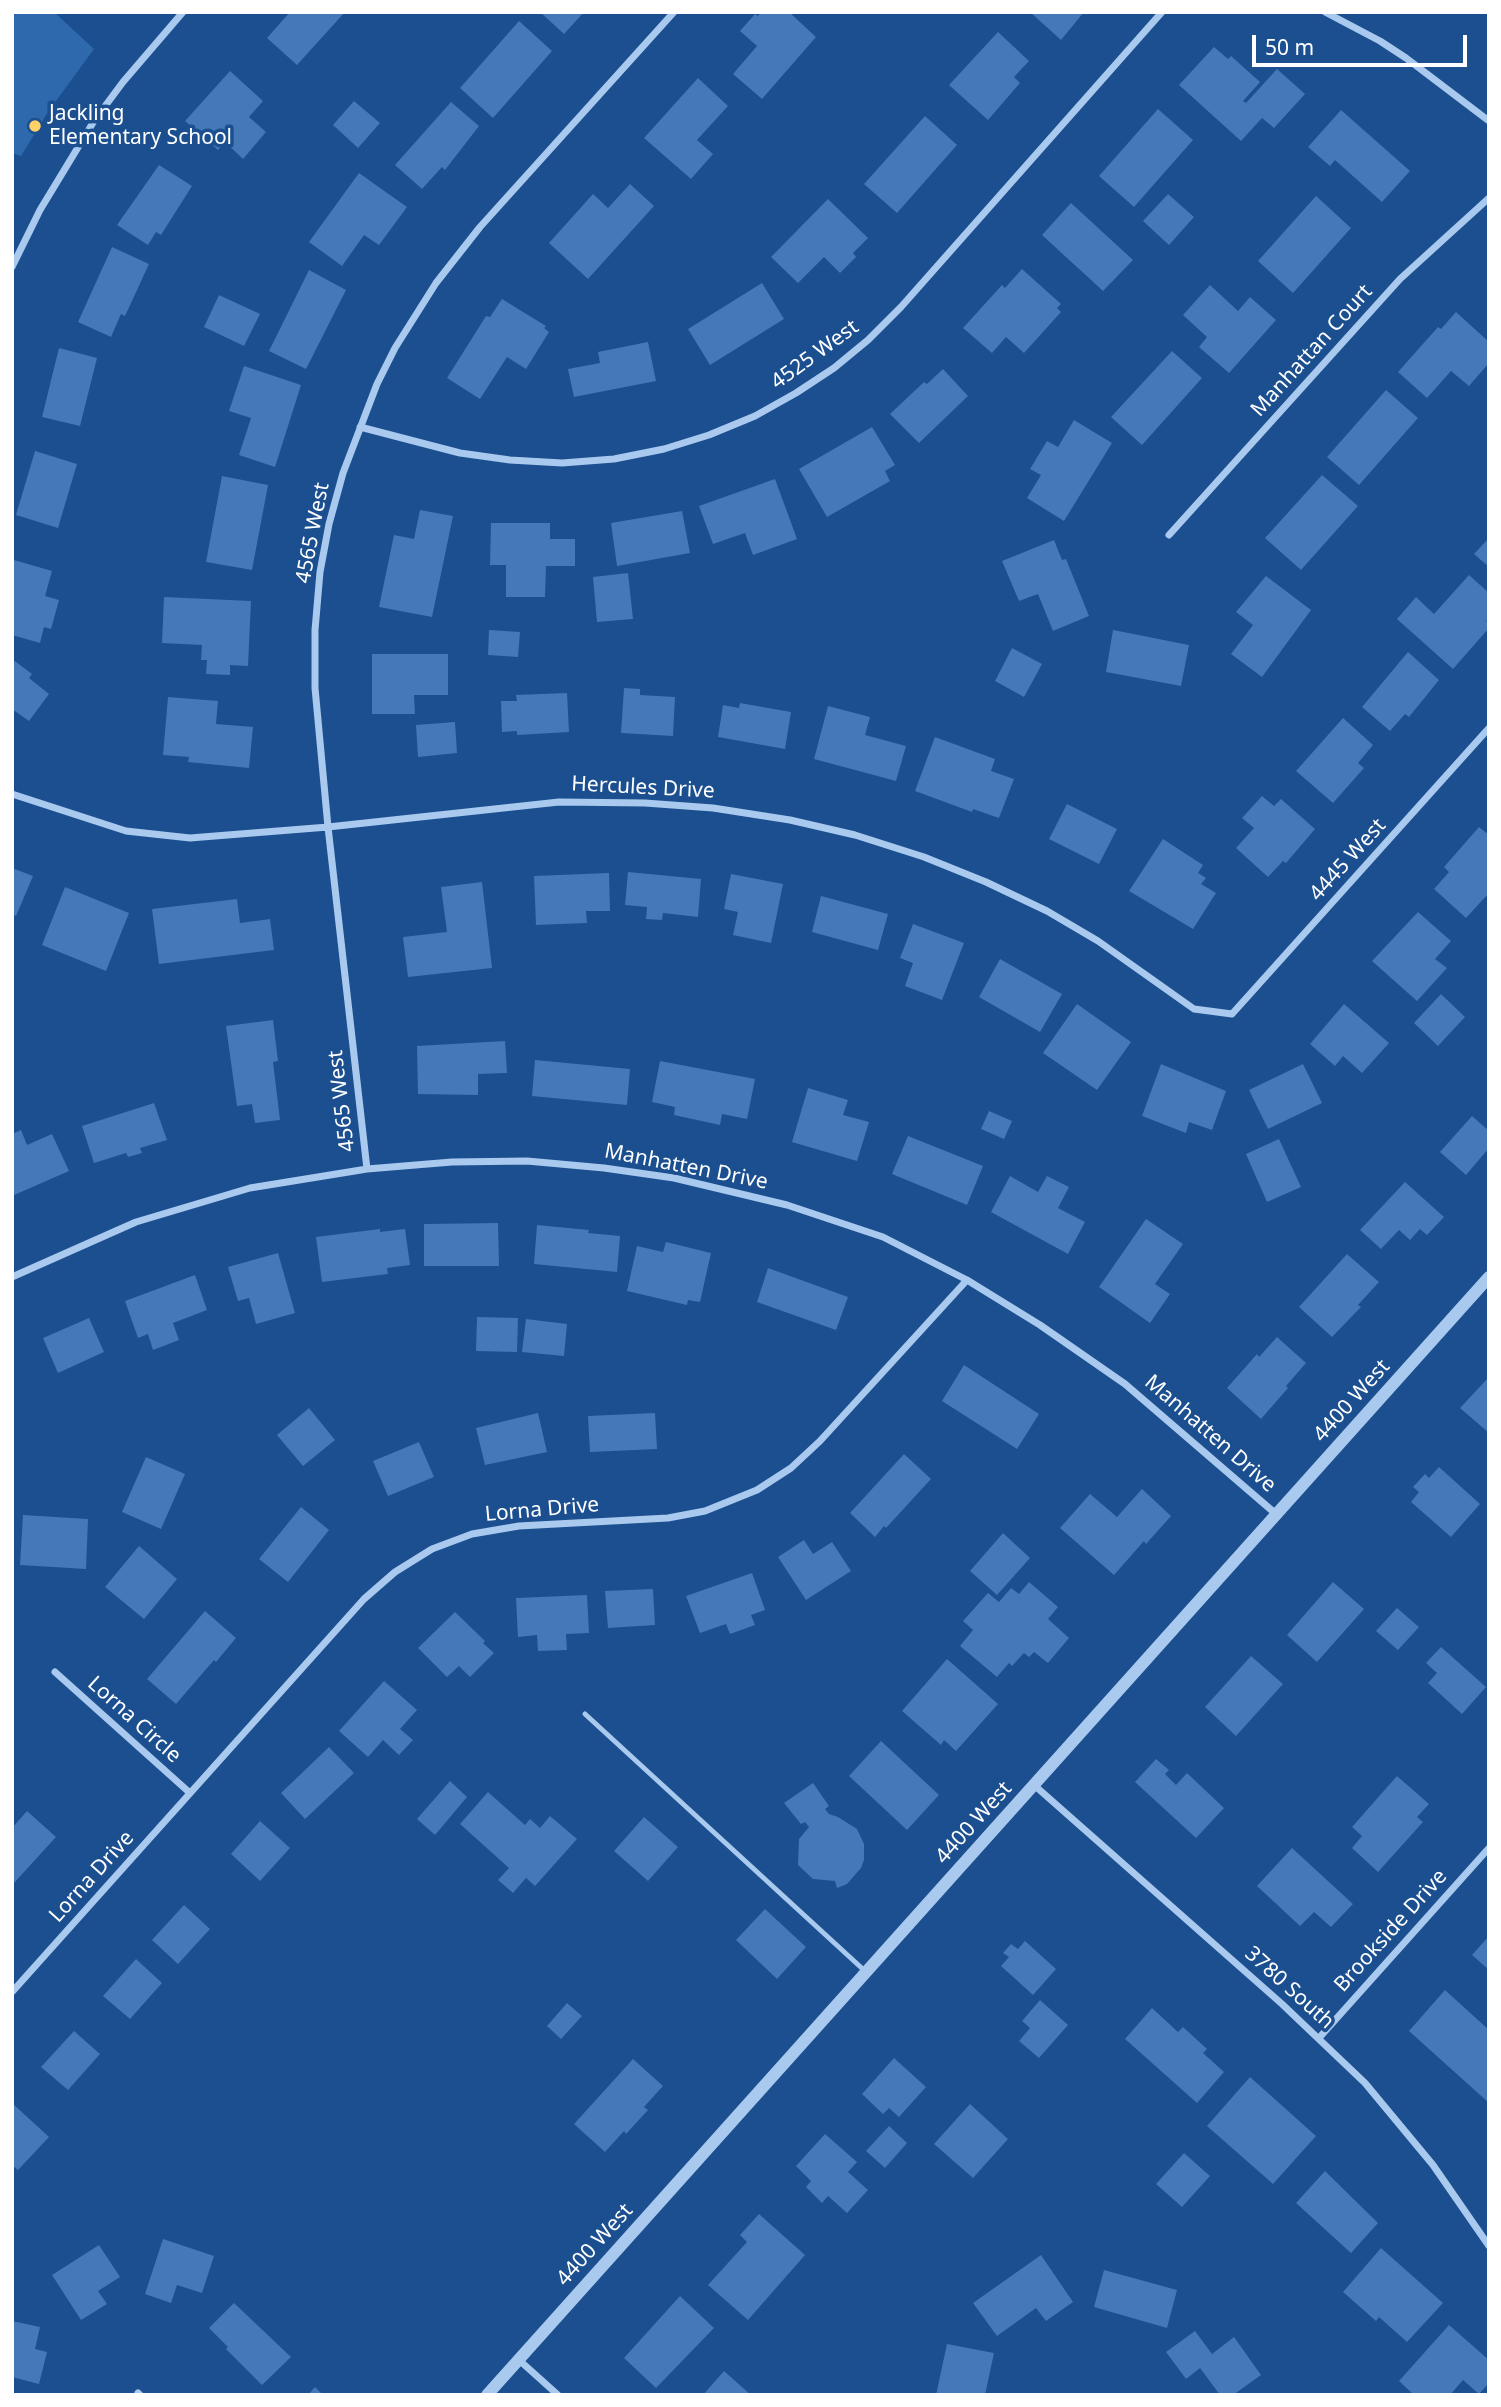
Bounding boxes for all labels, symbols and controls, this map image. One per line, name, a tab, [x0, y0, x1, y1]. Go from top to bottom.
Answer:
scale bar	[1256, 21, 1471, 65]
text: 50 m	[1265, 33, 1314, 61]
place label: Jackling Elementary School	[49, 101, 232, 151]
marker: Jackling Elementary School	[27, 118, 43, 134]
street label: Manhattan Court	[1246, 280, 1378, 422]
street label: 4525 West	[766, 315, 864, 395]
street label: 4565 West	[291, 480, 335, 586]
street label: Hercules Drive	[571, 772, 715, 804]
street label: 4445 West	[1304, 814, 1392, 906]
street label: 4565 West	[323, 1049, 361, 1153]
street label: Manhatten Drive	[602, 1139, 770, 1195]
street label: 4400 West	[1308, 1355, 1396, 1447]
street label: Manhatten Drive	[1139, 1370, 1281, 1498]
street label: Lorna Drive	[484, 1492, 600, 1528]
street label: Lorna Circle	[82, 1672, 186, 1768]
street label: 4400 West	[930, 1777, 1018, 1869]
street label: Lorna Drive	[44, 1826, 140, 1928]
street label: Brookside Drive	[1329, 1865, 1453, 1997]
street label: 3780 South	[1239, 1941, 1339, 2035]
street label: 4400 West	[551, 2199, 639, 2291]

